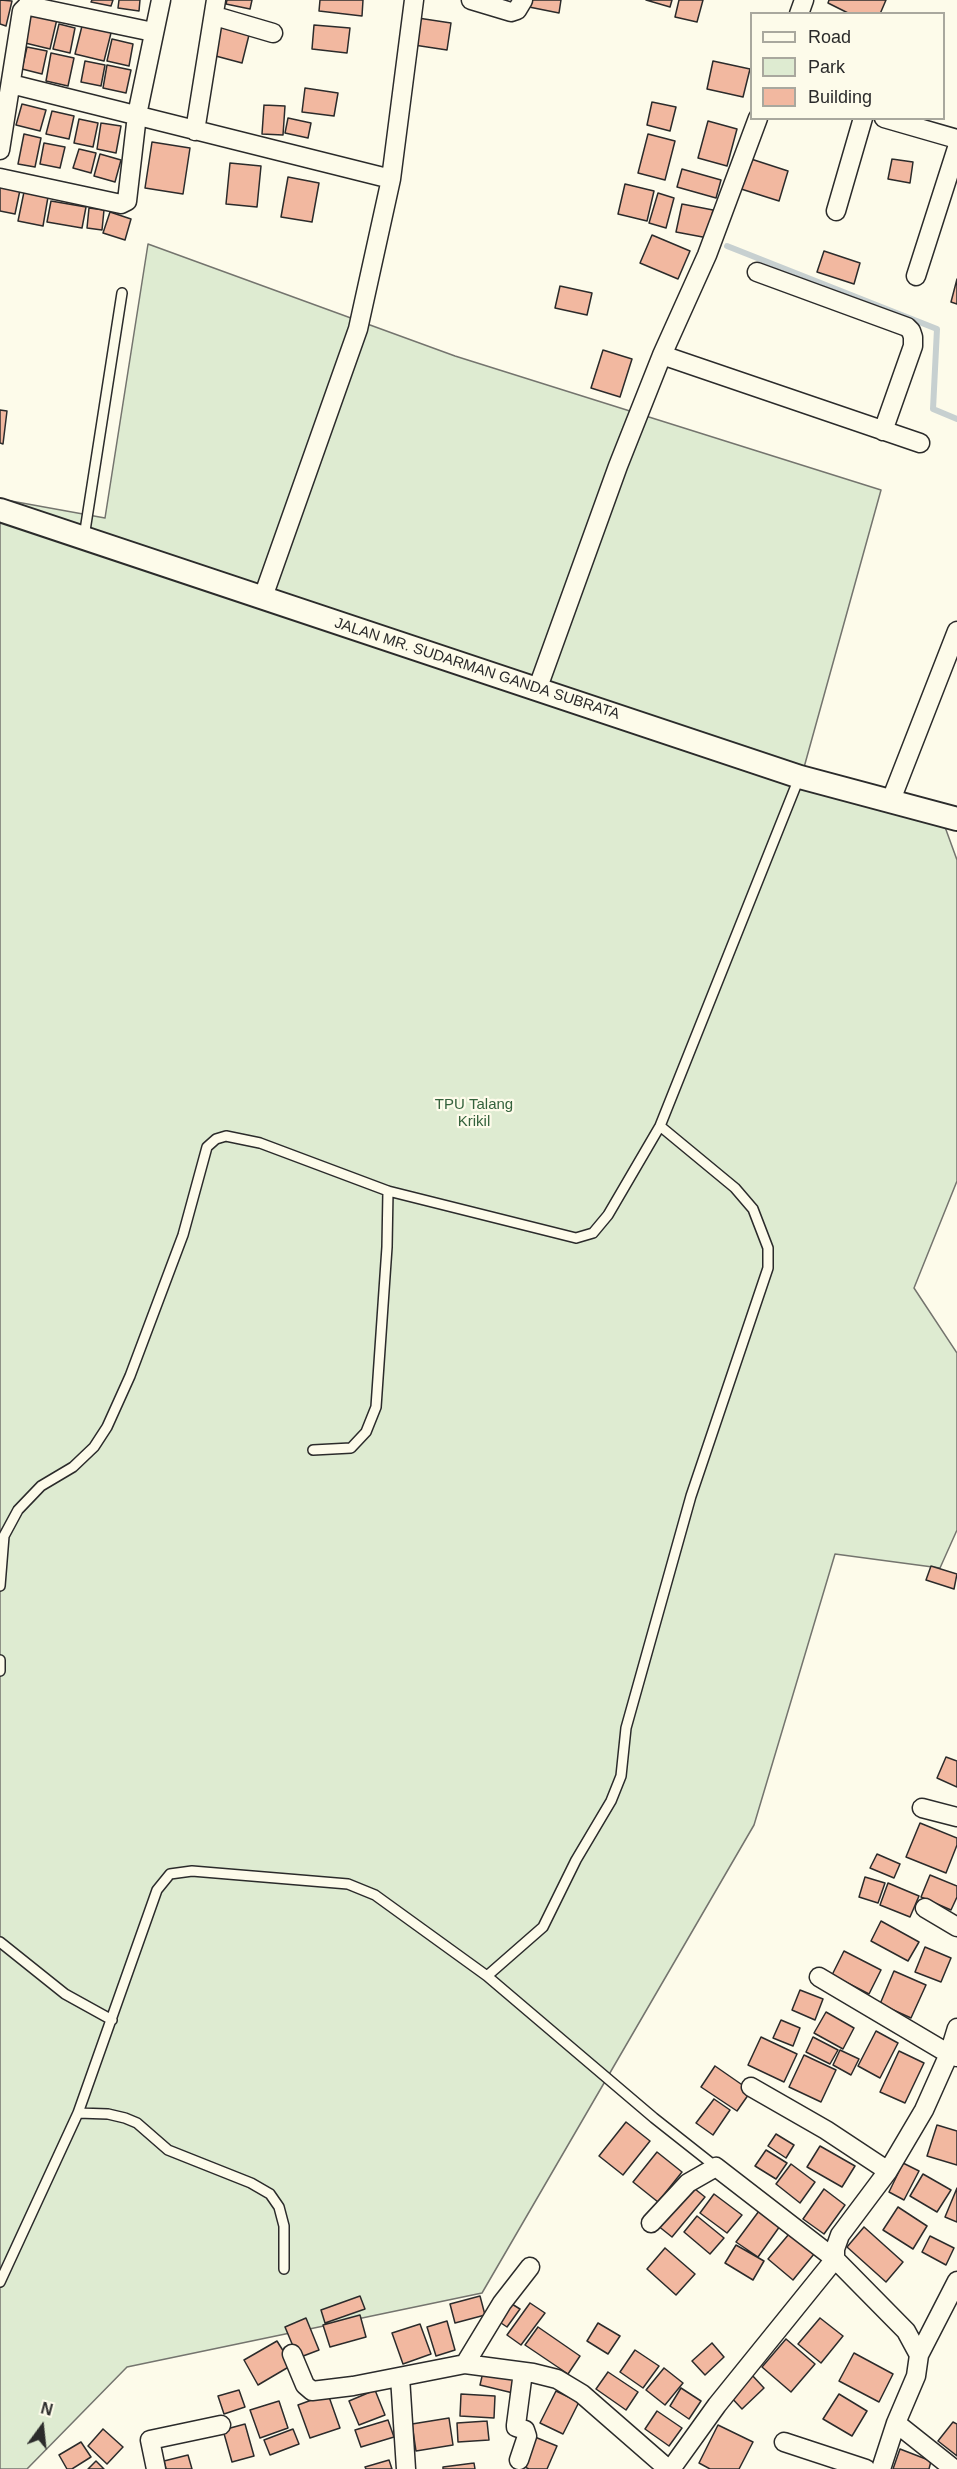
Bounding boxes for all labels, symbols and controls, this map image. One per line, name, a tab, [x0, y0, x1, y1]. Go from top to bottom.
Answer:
legend	[750, 12, 945, 120]
text: Road	[808, 27, 851, 47]
text: Park	[808, 57, 845, 77]
text: Building	[808, 87, 872, 107]
street label: JALAN MR. SUDARMAN GANDA SUBRATA	[332, 614, 622, 724]
park label: TPU Talang Krikil	[435, 1096, 513, 1131]
north arrow	[12, 2397, 72, 2457]
text: N	[39, 2399, 55, 2419]

